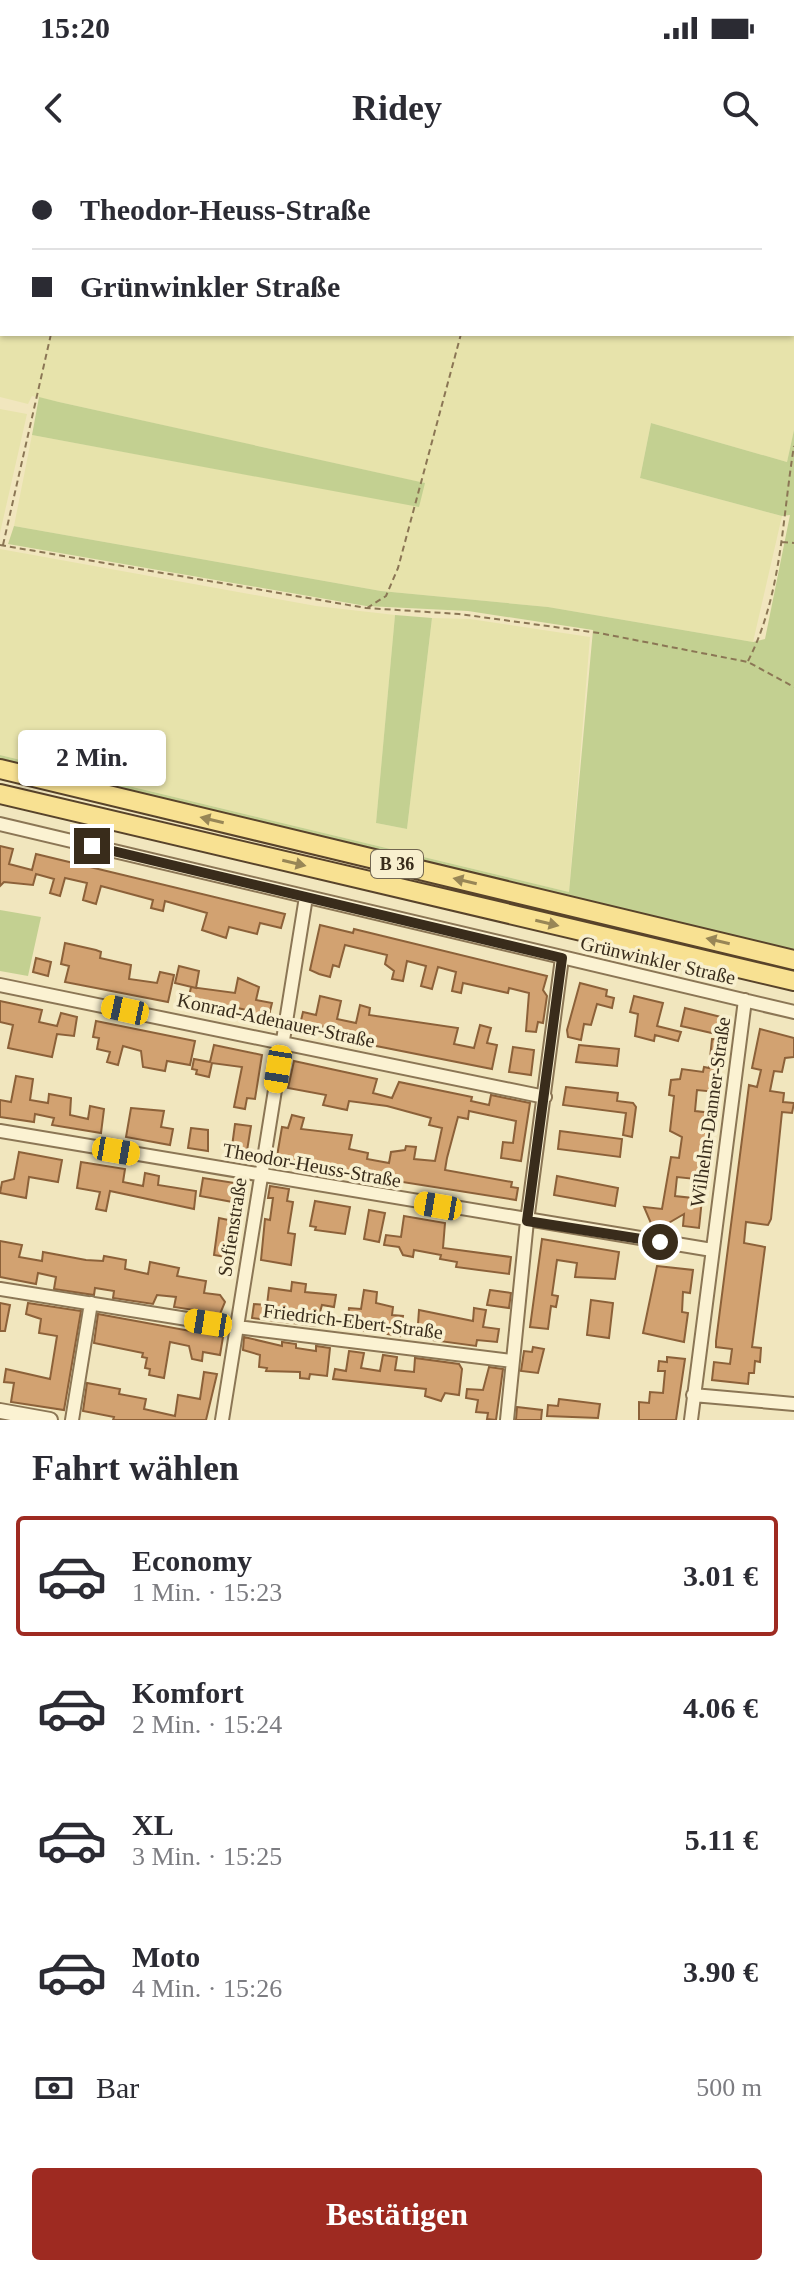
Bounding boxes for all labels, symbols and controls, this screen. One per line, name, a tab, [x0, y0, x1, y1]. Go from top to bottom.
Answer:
text: 15:20	[40, 11, 110, 44]
icon: back	[32, 86, 76, 130]
icon: search	[718, 86, 762, 130]
text: Ridey	[352, 88, 442, 128]
text: Theodor-Heuss-Straße	[80, 193, 371, 226]
text: Grünwinkler Straße	[80, 270, 340, 303]
callout: 2 Min.	[18, 730, 166, 786]
text: 2 Min.	[56, 743, 128, 772]
one-way arrow	[200, 813, 225, 826]
route end	[74, 828, 110, 864]
road number: B 36	[371, 850, 423, 878]
one-way arrow	[282, 857, 307, 870]
one-way arrow	[453, 874, 478, 886]
one-way arrow	[535, 917, 560, 930]
street label: Grünwinkler Straße	[578, 931, 738, 989]
one-way arrow	[706, 935, 731, 947]
street label: Konrad-Adenauer-Straße	[175, 988, 377, 1052]
car	[99, 993, 151, 1027]
street label: Wilhelm-Danner-Straße	[686, 1015, 734, 1209]
car	[262, 1043, 294, 1095]
car	[90, 1135, 142, 1167]
street label: Theodor-Heuss-Straße	[221, 1138, 403, 1192]
street label: Sofienstraße	[213, 1176, 251, 1278]
car	[412, 1190, 464, 1222]
route start	[642, 1224, 678, 1260]
street label: Friedrich-Ebert-Straße	[262, 1299, 444, 1343]
car	[182, 1307, 234, 1339]
text: Fahrt wählen	[32, 1448, 239, 1488]
icon: car	[36, 1540, 108, 1612]
text: Economy	[132, 1544, 252, 1577]
text: 3.01 €	[683, 1559, 758, 1592]
text: 1 Min. · 15:23	[132, 1578, 282, 1607]
icon: car	[36, 1672, 108, 1744]
text: Komfort	[132, 1676, 244, 1709]
text: 4.06 €	[683, 1691, 758, 1724]
text: 2 Min. · 15:24	[132, 1710, 282, 1739]
icon: car	[36, 1804, 108, 1876]
text: XL	[132, 1808, 174, 1841]
text: 5.11 €	[685, 1823, 758, 1856]
text: 3 Min. · 15:25	[132, 1842, 282, 1871]
icon: car	[36, 1936, 108, 2008]
text: Moto	[132, 1940, 200, 1973]
text: 3.90 €	[683, 1955, 758, 1988]
text: 4 Min. · 15:26	[132, 1974, 282, 2003]
icon: cash	[32, 2066, 76, 2110]
text: Bar	[96, 2071, 139, 2104]
text: 500 m	[696, 2073, 762, 2102]
button: Bestätigen	[32, 2168, 762, 2260]

